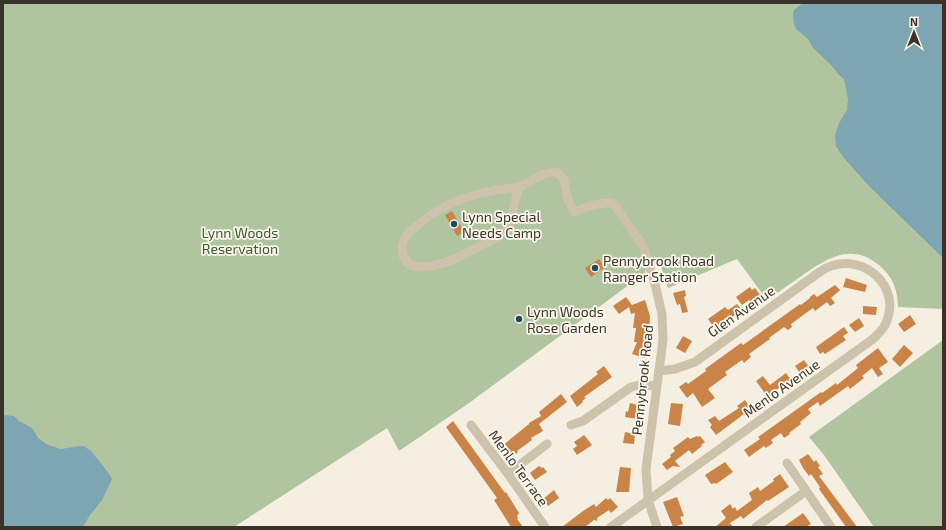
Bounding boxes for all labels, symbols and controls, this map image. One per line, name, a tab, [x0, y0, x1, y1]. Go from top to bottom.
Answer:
north arrow	[894, 12, 934, 52]
text: N	[910, 15, 918, 28]
place label: Lynn Special Needs Camp	[462, 208, 542, 241]
marker: Lynn Special Needs Camp	[449, 219, 459, 229]
park label: Lynn Woods Reservation	[202, 224, 278, 257]
place label: Pennybrook Road Ranger Station	[603, 252, 714, 285]
marker: Pennybrook Road Ranger Station	[590, 263, 600, 273]
street label: Glen Avenue	[704, 282, 778, 340]
place label: Lynn Woods Rose Garden	[527, 303, 607, 336]
marker: Lynn Woods Rose Garden	[514, 314, 524, 324]
street label: Pennybrook Road	[628, 324, 656, 436]
street label: Menlo Avenue	[739, 355, 823, 421]
street label: Menlo Terrace	[486, 427, 552, 509]

